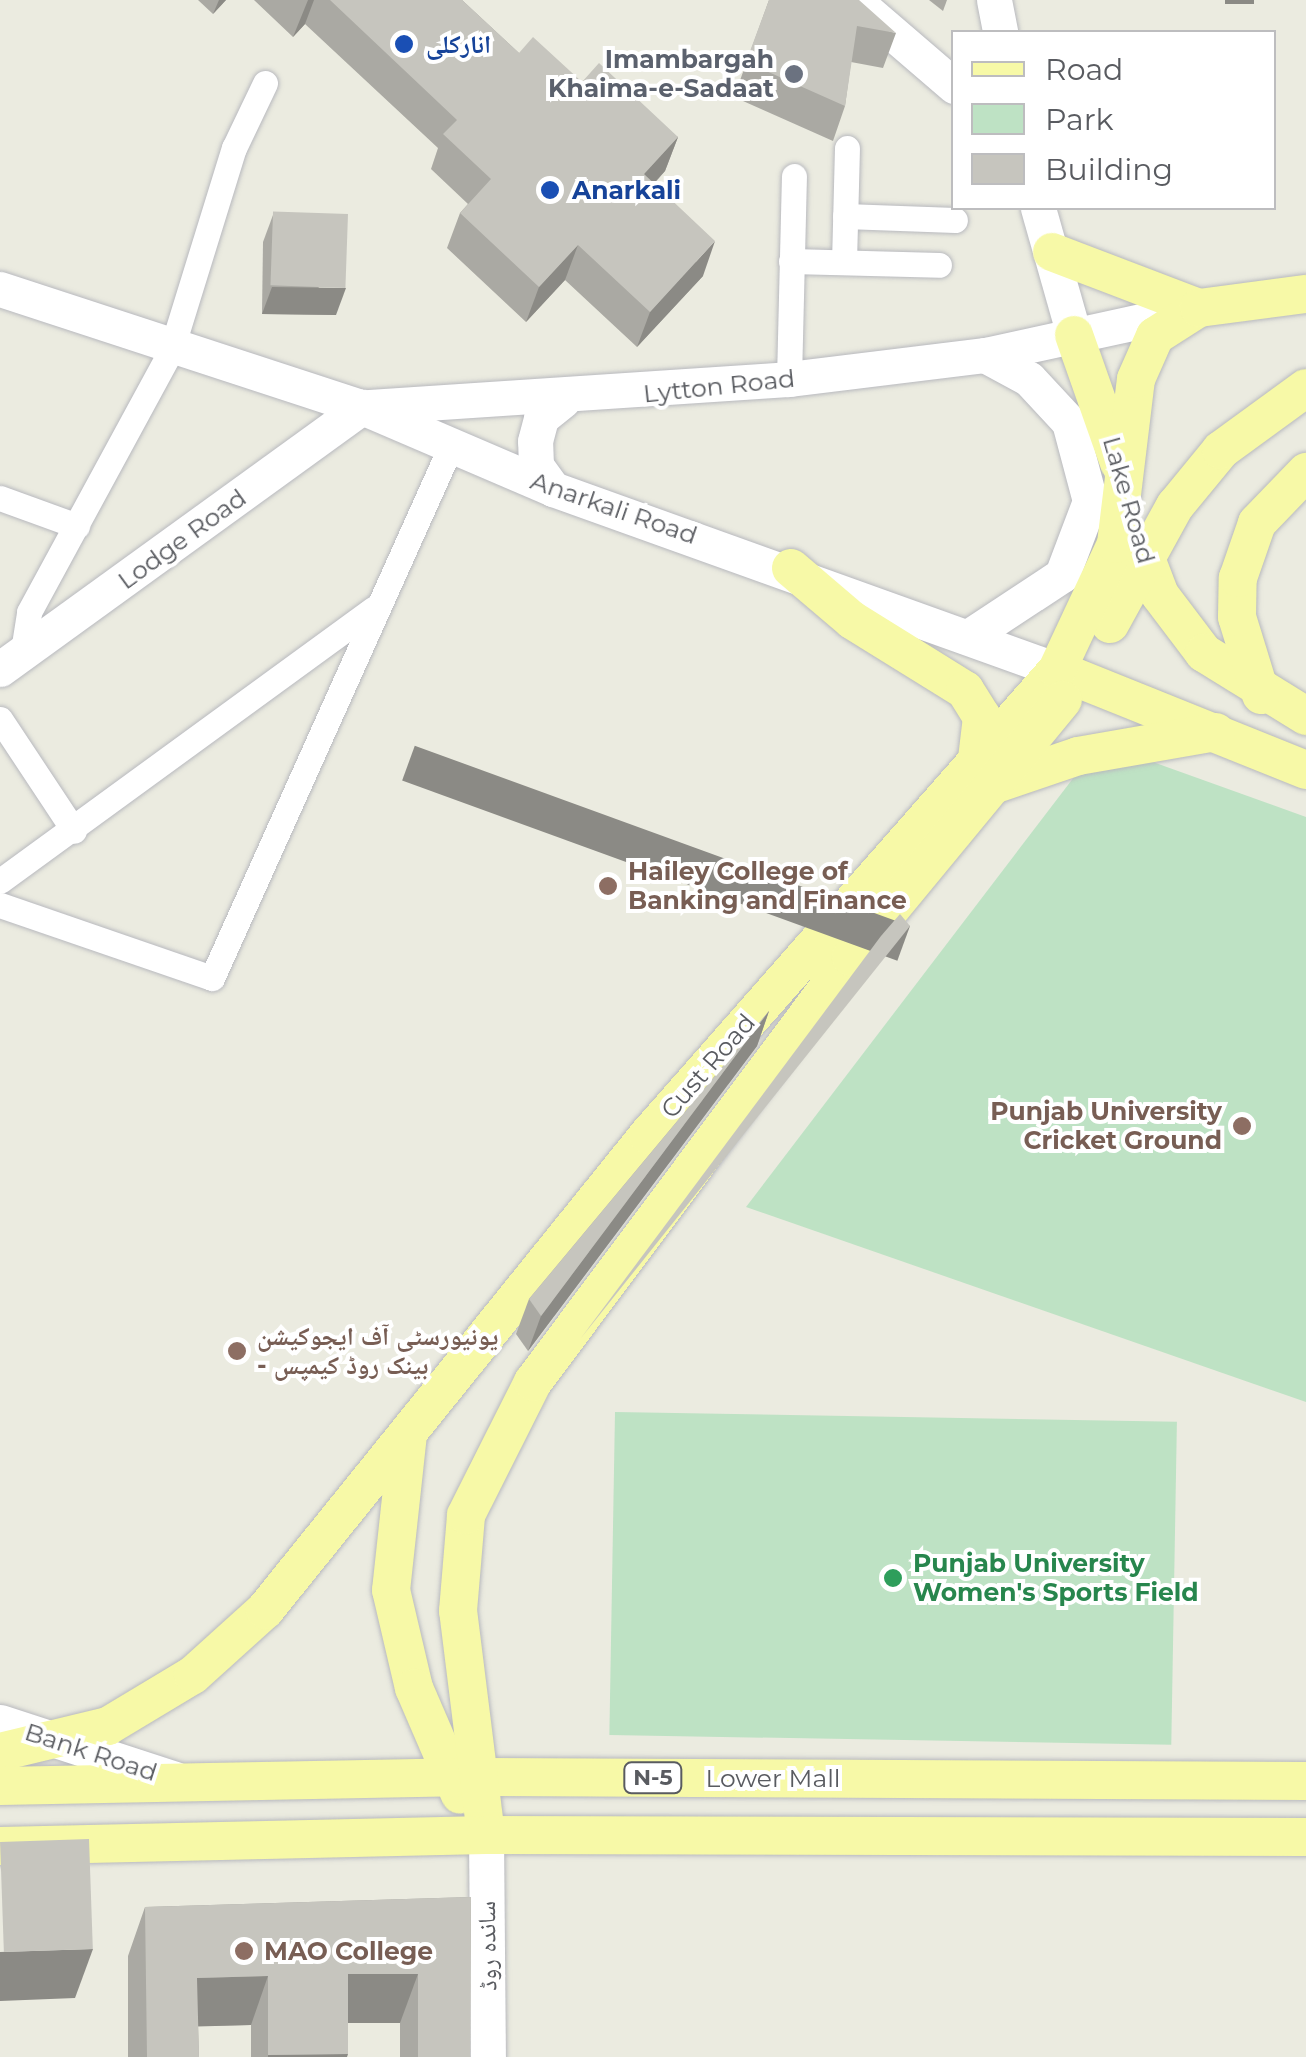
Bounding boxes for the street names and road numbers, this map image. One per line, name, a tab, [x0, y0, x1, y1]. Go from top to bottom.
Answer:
street label: Lytton Road	[642, 363, 796, 409]
street label: Lake Road	[1097, 433, 1161, 567]
street label: Anarkali Road	[527, 465, 701, 551]
street label: Lodge Road	[112, 482, 252, 596]
street label: Cust Road	[655, 1008, 761, 1124]
street label: Bank Road	[21, 1717, 161, 1787]
road number: N-5	[623, 1761, 683, 1795]
street label: Lower Mall	[705, 1763, 841, 1793]
street label: ساندہ روڈ	[471, 1901, 503, 1991]

